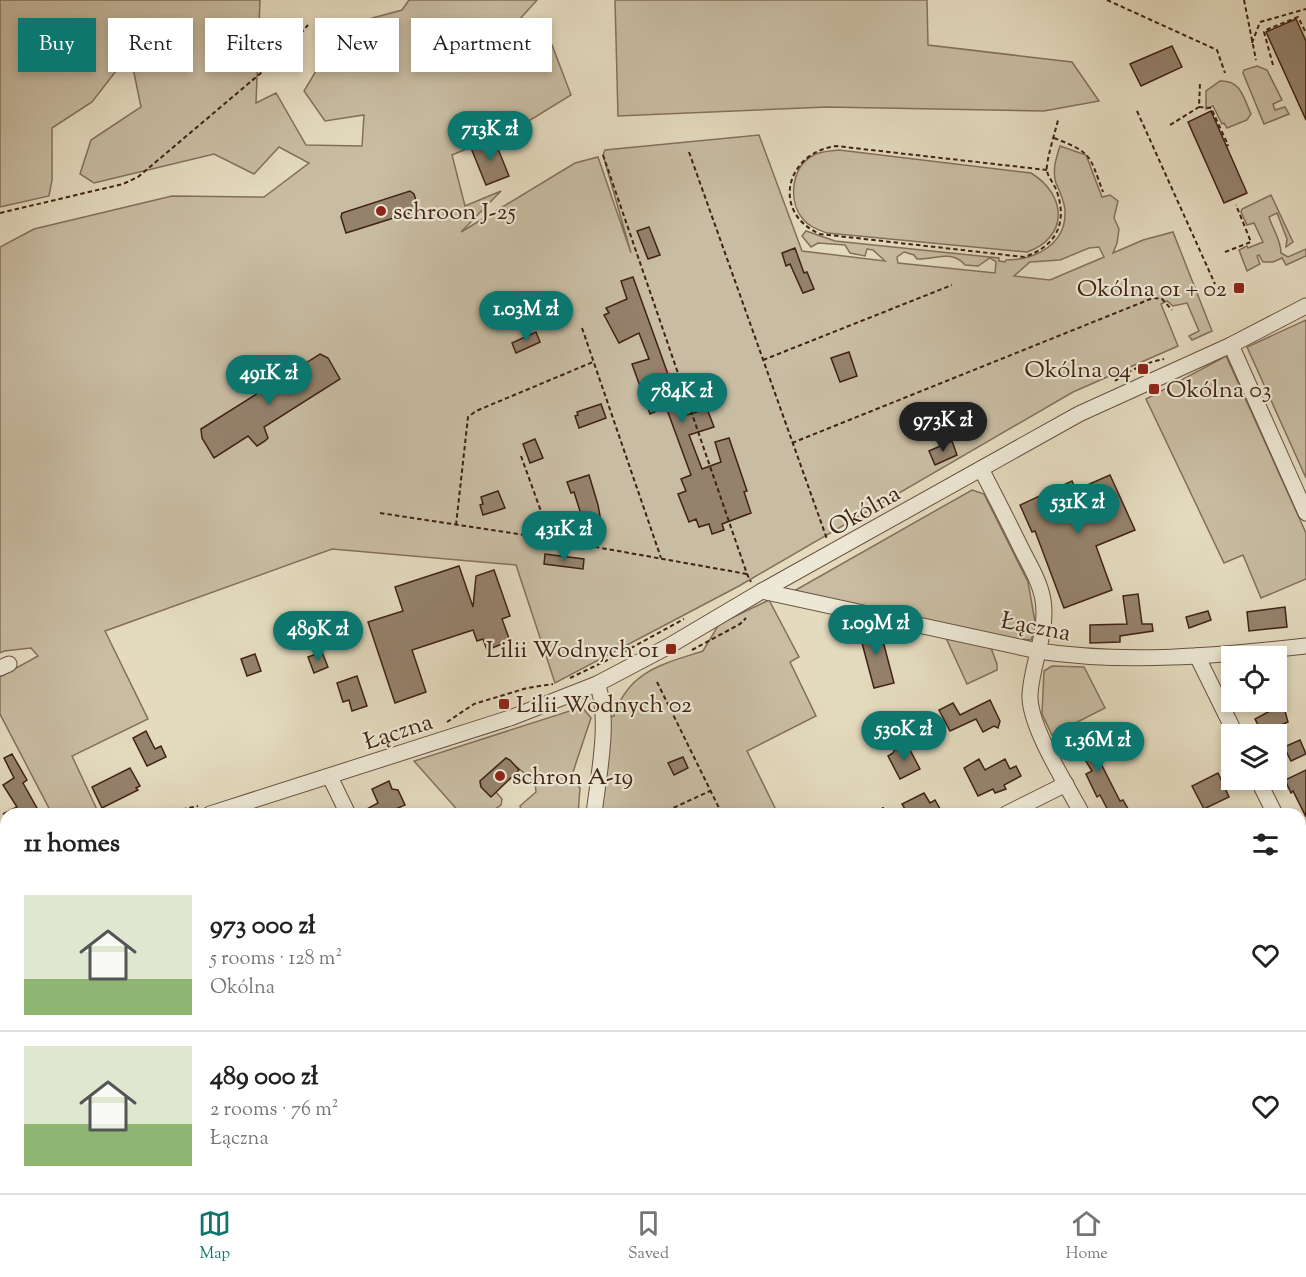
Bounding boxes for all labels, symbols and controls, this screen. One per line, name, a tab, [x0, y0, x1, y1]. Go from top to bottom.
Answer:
chip: Buy	[18, 18, 96, 72]
chip: Rent	[108, 18, 193, 72]
chip: Filters	[205, 18, 303, 72]
chip: New	[315, 18, 399, 72]
chip: Apartment	[411, 18, 552, 72]
pin: 713K zł	[435, 111, 545, 162]
text: 713K zł	[462, 116, 518, 145]
place label: schroon J-25	[393, 196, 516, 230]
marker: schroon J-25	[374, 204, 388, 218]
place label: Okólna 01 + 02	[1077, 273, 1227, 307]
marker: Okólna 01 + 02	[1232, 281, 1246, 295]
pin: 1.03M zł	[464, 291, 588, 342]
text: 1.03M zł	[493, 296, 559, 325]
place label: Okólna 04	[1024, 354, 1131, 388]
pin: 491K zł	[214, 355, 324, 406]
text: 491K zł	[240, 360, 298, 389]
marker: Okólna 04	[1136, 362, 1150, 376]
pin: 784K zł	[627, 373, 737, 424]
place label: Okólna 03	[1166, 374, 1272, 408]
text: 784K zł	[651, 378, 713, 407]
marker: Okólna 03	[1147, 382, 1161, 396]
pin: 973K zł	[888, 402, 998, 453]
text: 973K zł	[913, 407, 973, 436]
street label: Okólna	[823, 477, 907, 546]
pin: 531K zł	[1023, 484, 1133, 535]
text: 531K zł	[1051, 489, 1105, 518]
pin: 431K zł	[509, 511, 619, 562]
text: 431K zł	[536, 516, 592, 545]
pin: 1.09M zł	[814, 605, 938, 656]
street label: Łączna	[998, 605, 1073, 651]
text: 1.09M zł	[842, 610, 910, 639]
pin: 489K zł	[263, 611, 373, 662]
text: 489K zł	[287, 616, 349, 645]
place label: Lilii Wodnych 01	[486, 634, 659, 668]
marker: Lilii Wodnych 01	[664, 642, 678, 656]
map controls	[1221, 646, 1287, 790]
button: locate	[1221, 646, 1287, 712]
place label: Lilii Wodnych 02	[516, 689, 692, 723]
marker: Lilii Wodnych 02	[497, 697, 511, 711]
street label: Łączna	[360, 706, 437, 760]
pin: 530K zł	[849, 711, 959, 762]
text: 530K zł	[875, 716, 933, 745]
pin: 1.36M zł	[1036, 722, 1160, 773]
button: layers	[1221, 724, 1287, 790]
text: 1.36M zł	[1065, 727, 1131, 756]
place label: schron A-19	[512, 761, 633, 795]
marker: schron A-19	[493, 769, 507, 783]
text: 11 homes	[24, 826, 120, 863]
icon: filters	[1249, 828, 1282, 861]
text: 973 000 zł	[210, 908, 316, 945]
icon: home	[72, 919, 144, 991]
icon: heart	[1249, 939, 1282, 972]
text: 5 rooms · 128 m²	[210, 945, 342, 974]
text: Okólna	[210, 974, 275, 1003]
text: 489 000 zł	[210, 1059, 318, 1096]
icon: home	[72, 1070, 144, 1142]
icon: heart	[1249, 1090, 1282, 1123]
text: 2 rooms · 76 m²	[210, 1096, 338, 1125]
text: Łączna	[210, 1125, 269, 1154]
tab: Map	[198, 1207, 231, 1266]
tab: Saved	[628, 1207, 669, 1266]
tab: Home	[1066, 1207, 1108, 1266]

